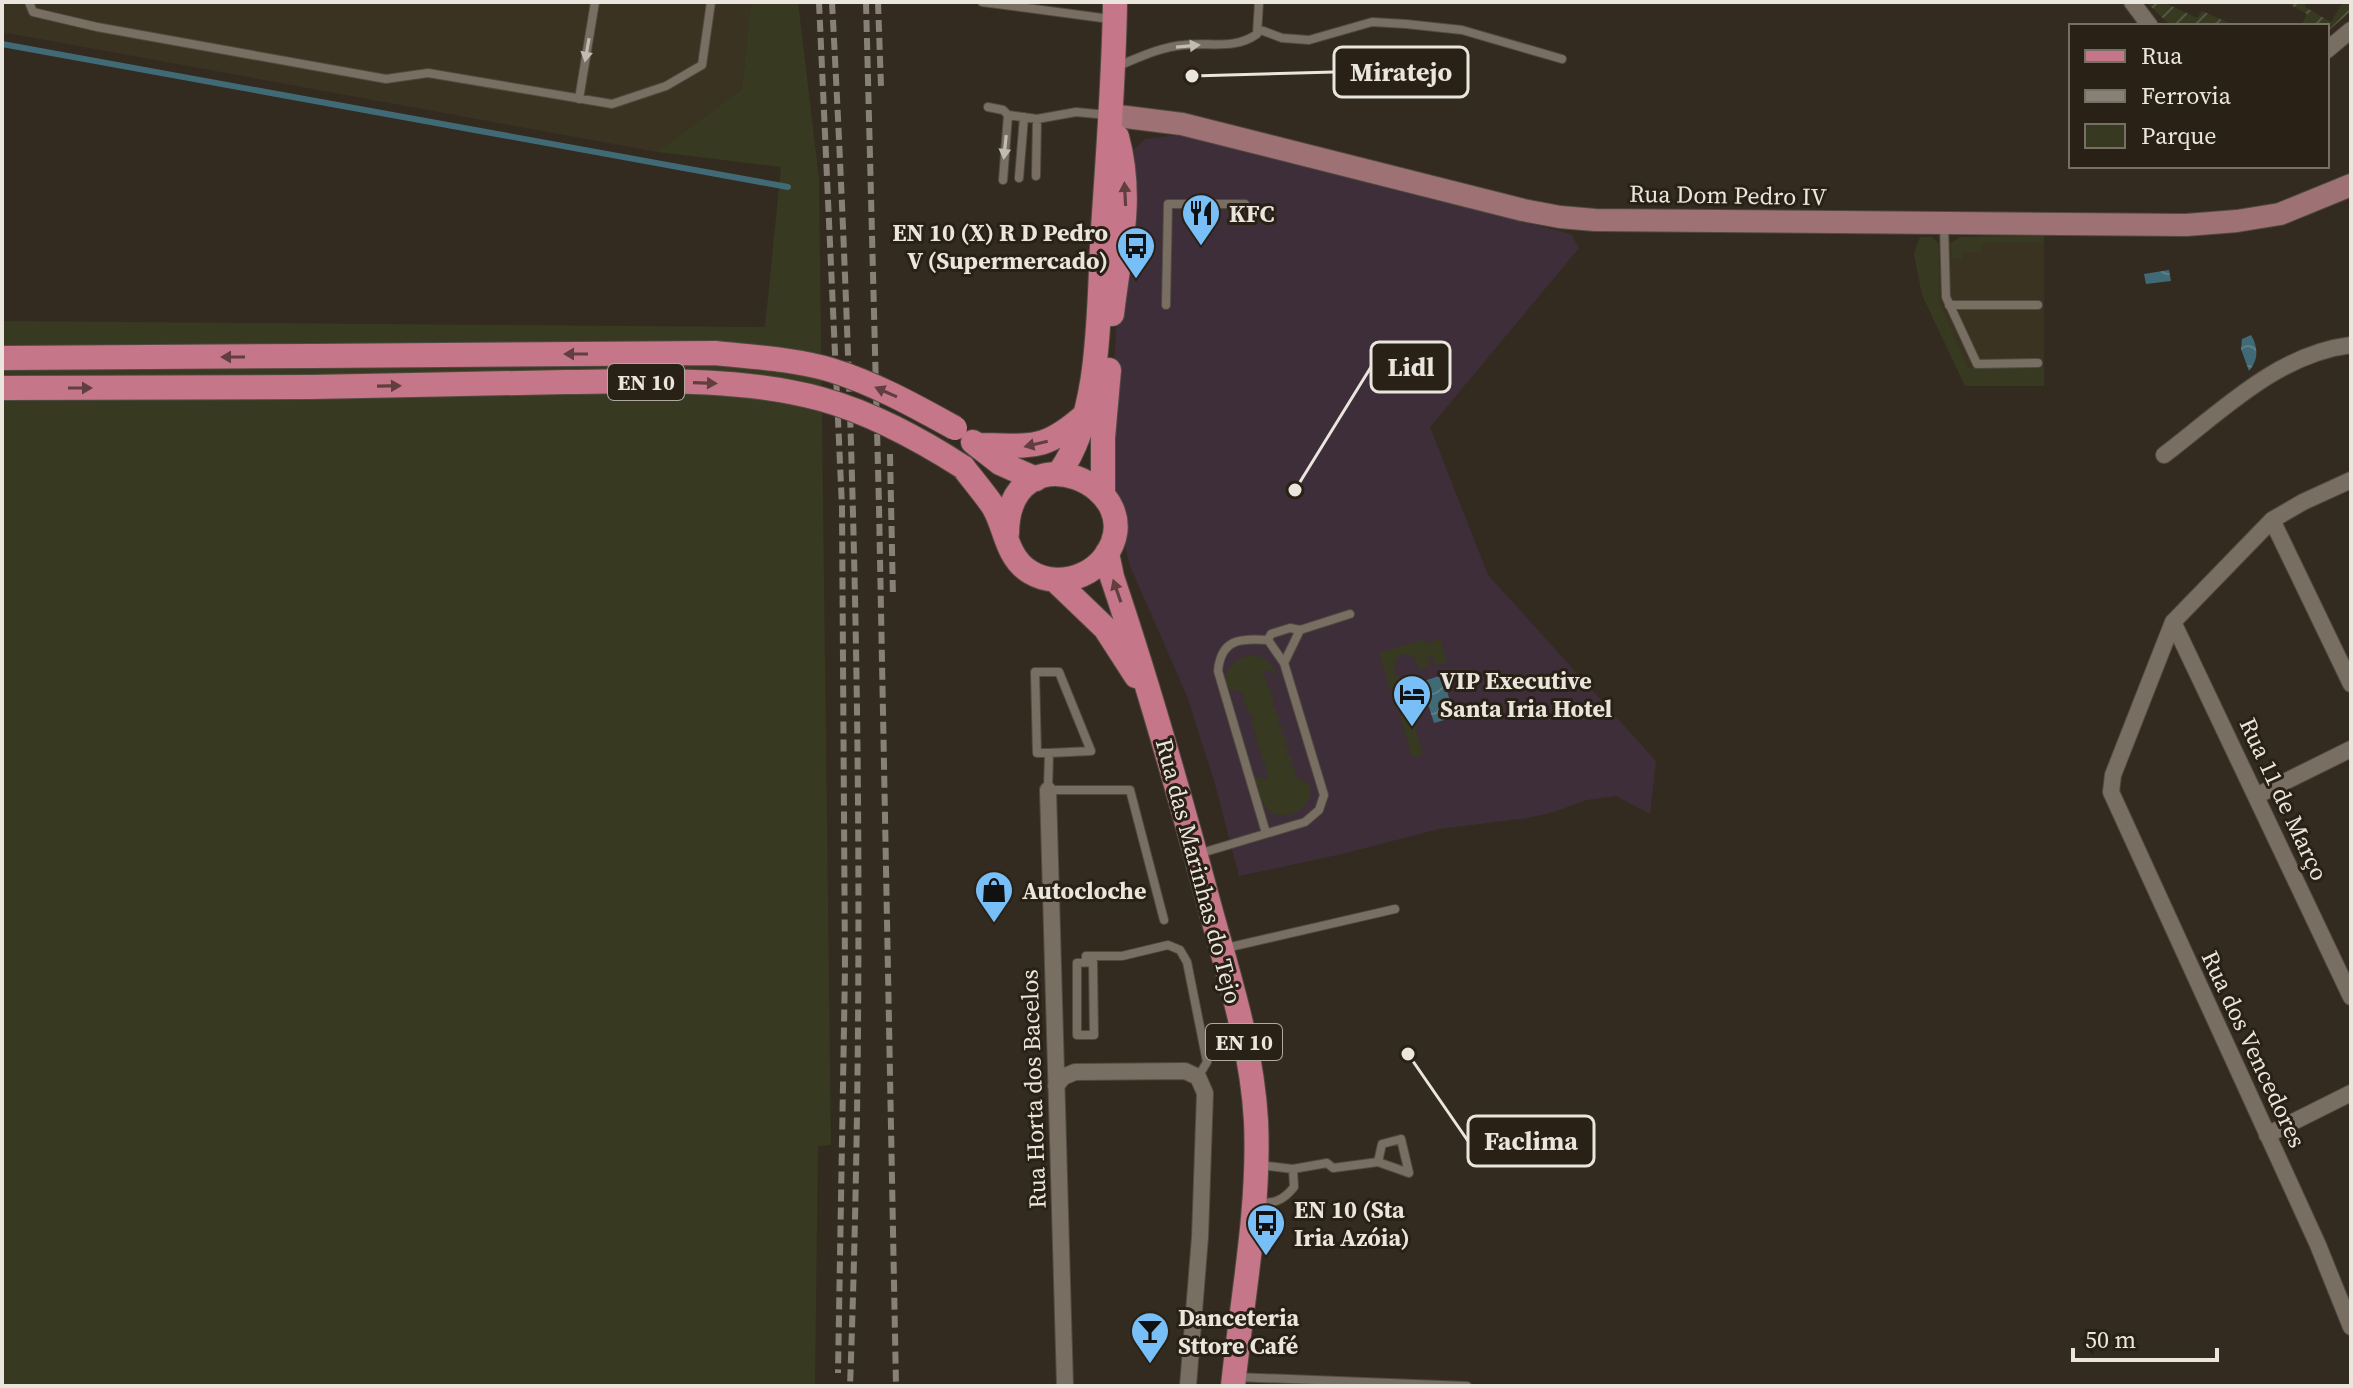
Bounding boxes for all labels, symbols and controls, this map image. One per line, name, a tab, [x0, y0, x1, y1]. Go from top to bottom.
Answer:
legend	[2069, 24, 2329, 168]
one-way arrow	[580, 38, 593, 63]
one-way arrow	[1176, 39, 1201, 52]
text: Rua	[2141, 39, 2183, 72]
callout: Miratejo	[1334, 47, 1468, 97]
text: Miratejo	[1350, 54, 1452, 90]
text: Ferrovia	[2141, 79, 2232, 112]
text: Parque	[2141, 119, 2217, 152]
one-way arrow	[998, 135, 1011, 160]
street label: Rua Dom Pedro IV	[1629, 177, 1827, 213]
one-way arrow	[1119, 181, 1132, 206]
restaurant icon: KFC	[1180, 192, 1222, 247]
place label: KFC	[1229, 197, 1274, 230]
place label: EN 10 (X) R D Pedro V (Supermercado)	[892, 216, 1108, 277]
bus stop icon: EN 10 (X) R D Pedro V (Supermercado)	[1115, 225, 1157, 280]
callout: Lidl	[1371, 342, 1450, 392]
one-way arrow	[563, 348, 588, 360]
text: Lidl	[1387, 349, 1435, 385]
one-way arrow	[220, 351, 245, 363]
road number: EN 10	[608, 364, 684, 400]
one-way arrow	[693, 377, 718, 390]
one-way arrow	[377, 379, 402, 392]
one-way arrow	[68, 382, 93, 394]
one-way arrow	[874, 385, 898, 399]
one-way arrow	[1023, 439, 1048, 451]
one-way arrow	[1110, 579, 1122, 603]
place label: VIP Executive Santa Iria Hotel	[1440, 664, 1613, 725]
hotel icon: VIP Executive Santa Iria Hotel	[1391, 673, 1433, 728]
street label: Rua 11 de Março	[2232, 712, 2336, 886]
street label: Rua das Marinhas do Tejo	[1148, 735, 1250, 1007]
shop icon: Autocloche	[973, 869, 1015, 924]
place label: Autocloche	[1022, 874, 1146, 907]
street label: Rua dos Vencedores	[2194, 945, 2314, 1153]
street label: Rua Horta dos Bacelos	[1012, 969, 1054, 1209]
road number: EN 10	[1206, 1024, 1282, 1060]
callout: Faclima	[1468, 1116, 1594, 1166]
text: Faclima	[1484, 1123, 1578, 1159]
place label: EN 10 (Sta Iria Azóia)	[1294, 1193, 1410, 1254]
bus stop icon: EN 10 (Sta Iria Azóia)	[1245, 1202, 1287, 1257]
place label: Danceteria Sttore Café	[1178, 1301, 1299, 1362]
bar icon: Danceteria Sttore Café	[1129, 1310, 1171, 1365]
scale bar	[2073, 1312, 2217, 1362]
text: 50 m	[2085, 1323, 2136, 1356]

